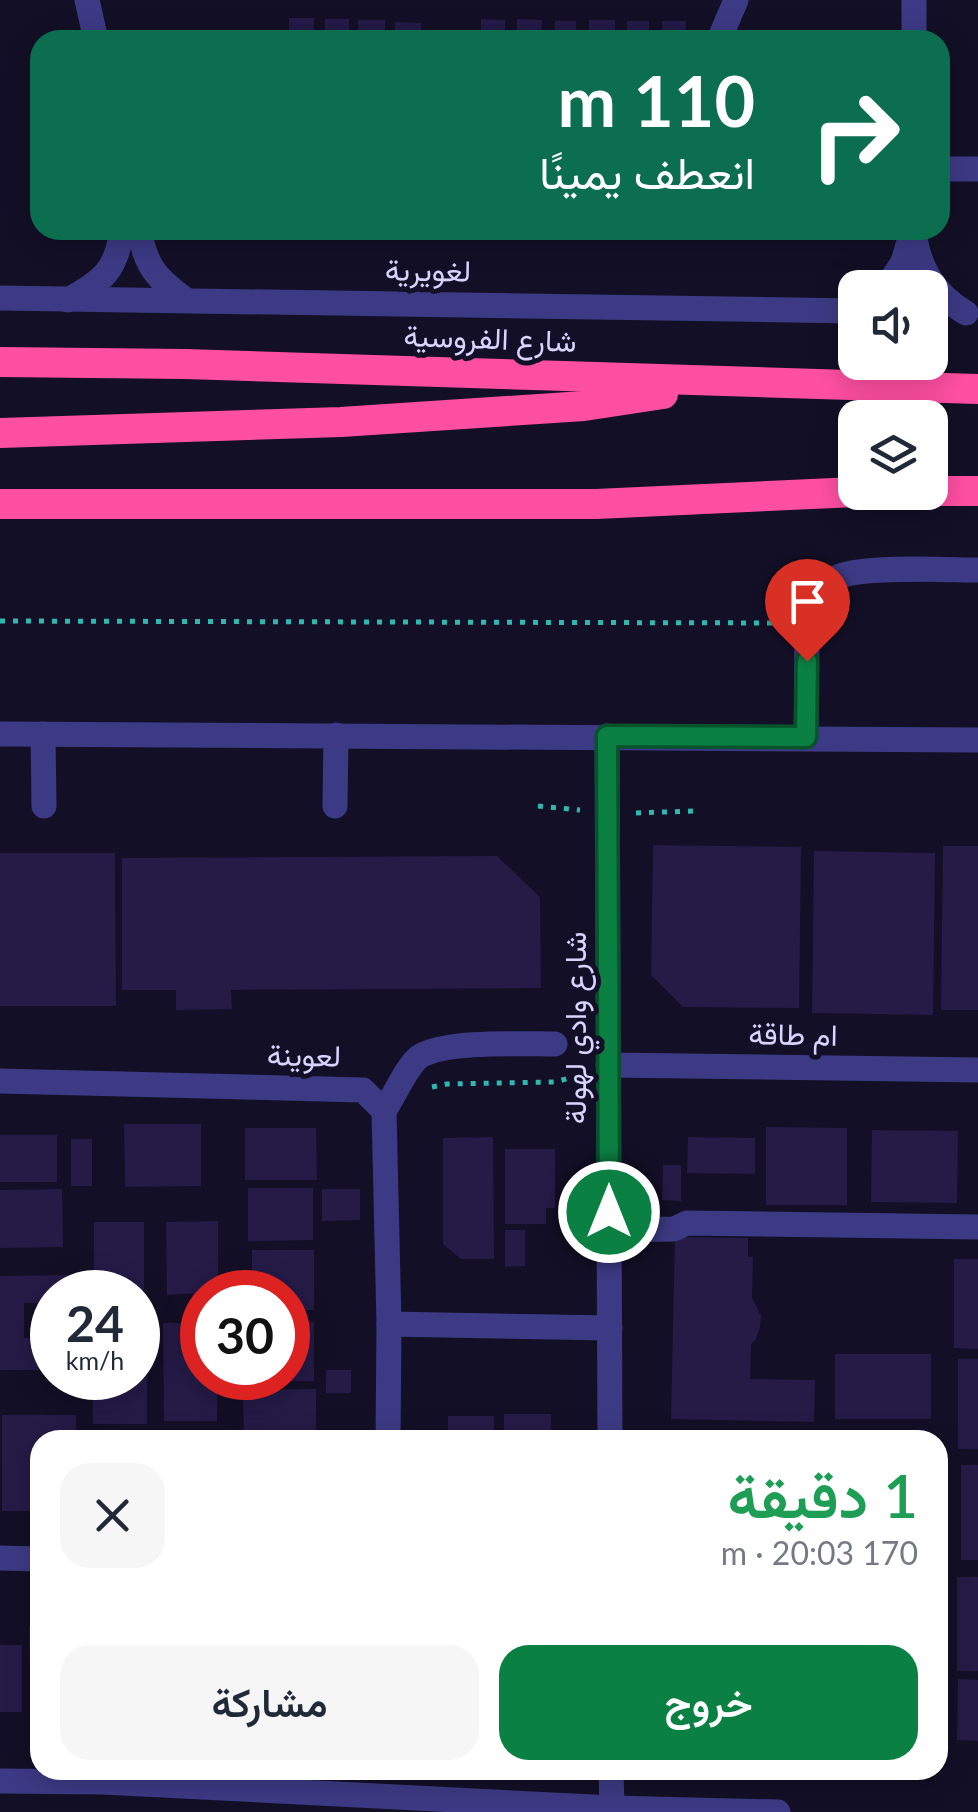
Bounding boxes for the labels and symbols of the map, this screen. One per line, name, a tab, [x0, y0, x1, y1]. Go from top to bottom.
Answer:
street label: لغويرية	[385, 250, 471, 290]
street label: شارع الفروسية	[403, 316, 577, 362]
pin	[765, 559, 850, 662]
street label: شارع وادي لهولة	[556, 932, 600, 1124]
street label: ام طاقة	[748, 1014, 838, 1055]
street label: لعوينة	[267, 1035, 341, 1075]
position arrow	[557, 1160, 661, 1264]
speed limit sign: 30	[180, 1270, 310, 1400]

